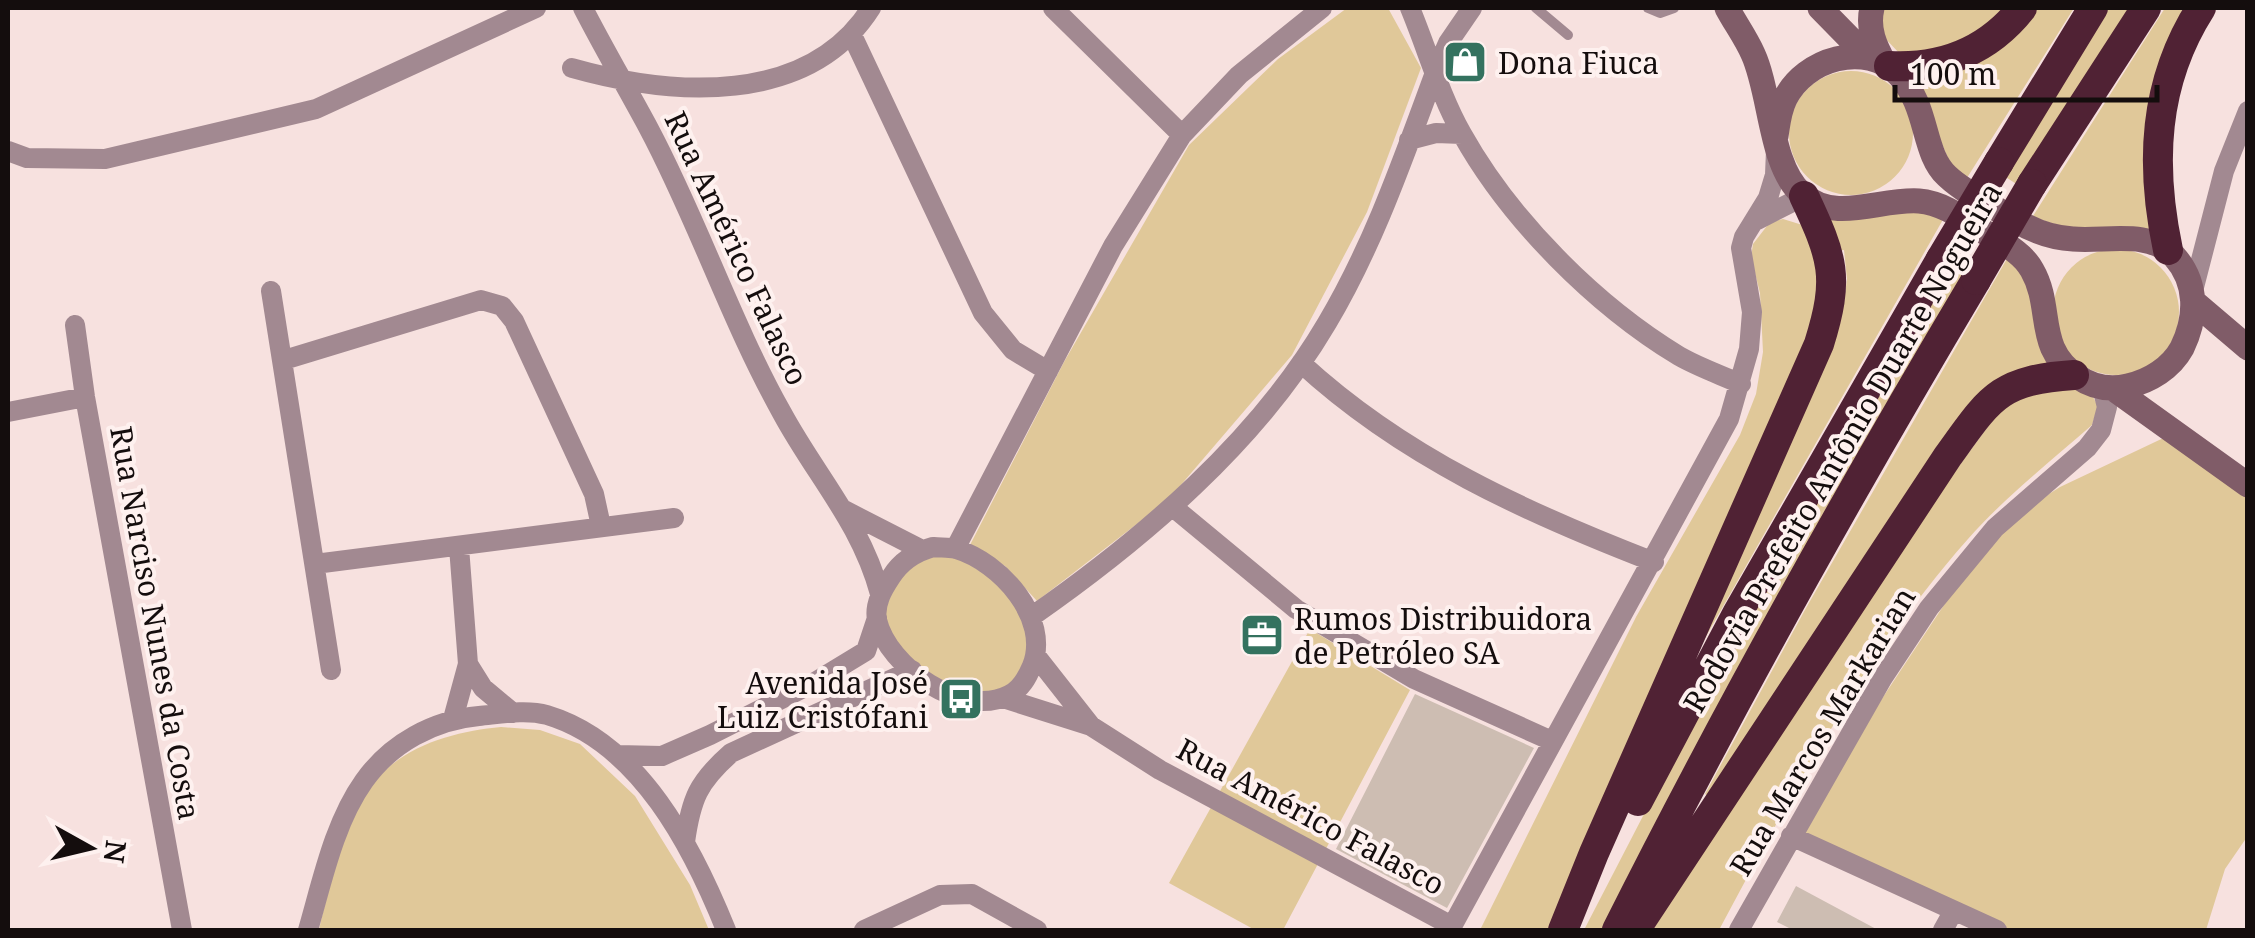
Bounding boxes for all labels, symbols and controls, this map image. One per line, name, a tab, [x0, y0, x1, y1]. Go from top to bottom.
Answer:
shop icon: Dona Fiuca	[1442, 39, 1488, 85]
scale bar	[1895, 40, 2158, 102]
place label: Dona Fiuca	[1498, 42, 1659, 83]
text: 100 m	[1910, 53, 1996, 94]
street label: Rua Américo Falasco	[656, 104, 818, 392]
street label: Rodovia Prefeito Antônio Duarte Nogueira	[1673, 175, 2011, 719]
street label: Rua Narciso Nunes da Costa	[101, 423, 211, 823]
street label: Rua Marcos Markarian	[1720, 579, 1924, 883]
place label: Rumos Distribuidora de Petróleo SA	[1294, 598, 1592, 673]
office icon: Rumos Distribuidora de Petróleo SA	[1239, 612, 1285, 658]
place label: Avenida José Luiz Cristófani	[717, 662, 928, 737]
bus stop icon: Avenida José Luiz Cristófani	[938, 676, 984, 722]
street label: Rua Américo Falasco	[1170, 728, 1452, 904]
north arrow	[40, 798, 140, 898]
text: N	[95, 838, 136, 865]

